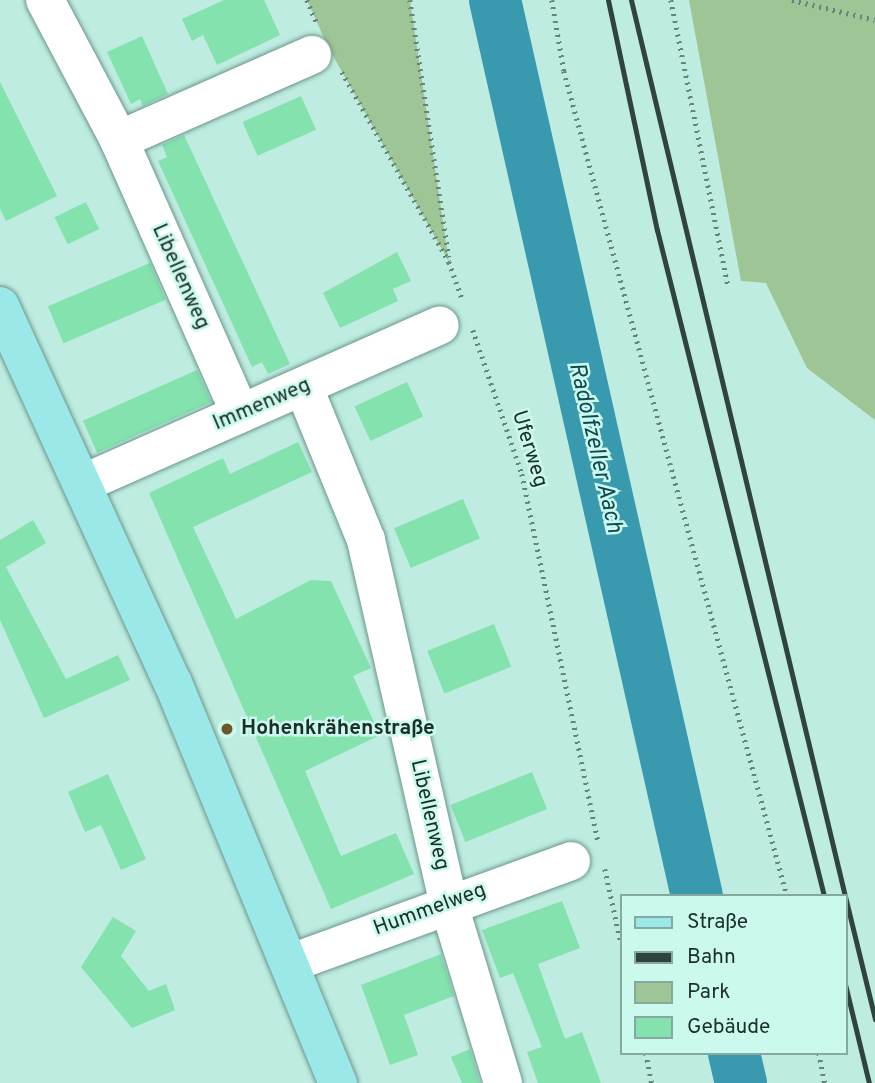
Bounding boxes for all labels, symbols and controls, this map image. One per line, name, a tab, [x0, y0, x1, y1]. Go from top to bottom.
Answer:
street label: Libellenweg	[146, 220, 214, 334]
water label: Radolfzeller Aach	[561, 360, 627, 536]
street label: Immenweg	[209, 373, 315, 437]
street label: Uferweg	[505, 408, 553, 490]
place label: Hohenkrähenstraße	[241, 716, 435, 742]
marker: Hohenkrähenstraße	[219, 721, 235, 737]
street label: Libellenweg	[404, 757, 454, 873]
street label: Hummelweg	[370, 878, 490, 942]
legend	[620, 894, 847, 1055]
text: Straße	[687, 909, 748, 936]
text: Bahn	[687, 944, 736, 971]
text: Park	[687, 979, 730, 1006]
text: Gebäude	[687, 1014, 770, 1041]

